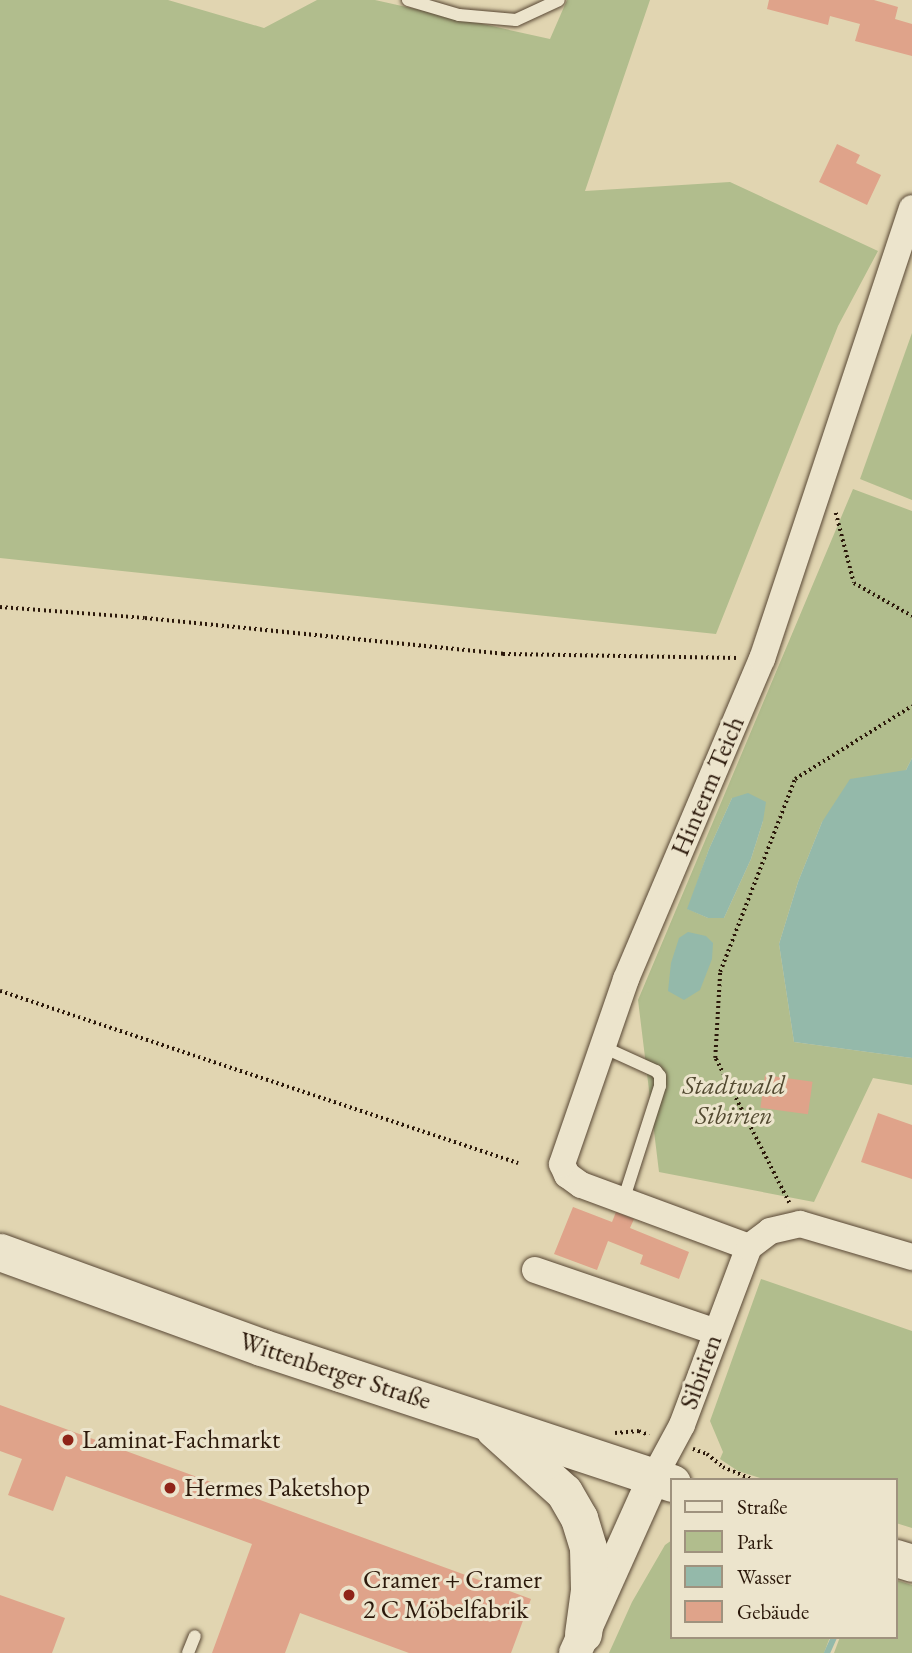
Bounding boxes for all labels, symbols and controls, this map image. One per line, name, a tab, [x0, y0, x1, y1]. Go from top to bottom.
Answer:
street label: Hinterm Teich	[665, 711, 751, 861]
park label: Stadtwald Sibirien	[683, 1070, 785, 1132]
street label: Wittenberger Straße	[235, 1325, 435, 1417]
street label: Sibirien	[673, 1330, 729, 1414]
place label: Laminat-Fachmarkt	[82, 1424, 280, 1456]
marker: Laminat-Fachmarkt	[60, 1432, 76, 1448]
place label: Hermes Paketshop	[184, 1472, 370, 1504]
legend	[670, 1478, 898, 1639]
marker: Hermes Paketshop	[162, 1480, 178, 1496]
text: Straße	[737, 1493, 788, 1520]
text: Park	[737, 1528, 773, 1555]
text: Wasser	[737, 1563, 791, 1590]
place label: Cramer + Cramer 2 C Möbelfabrik	[363, 1564, 542, 1626]
marker: Cramer + Cramer 2 C Möbelfabrik	[341, 1587, 357, 1603]
text: Gebäude	[737, 1598, 809, 1625]

